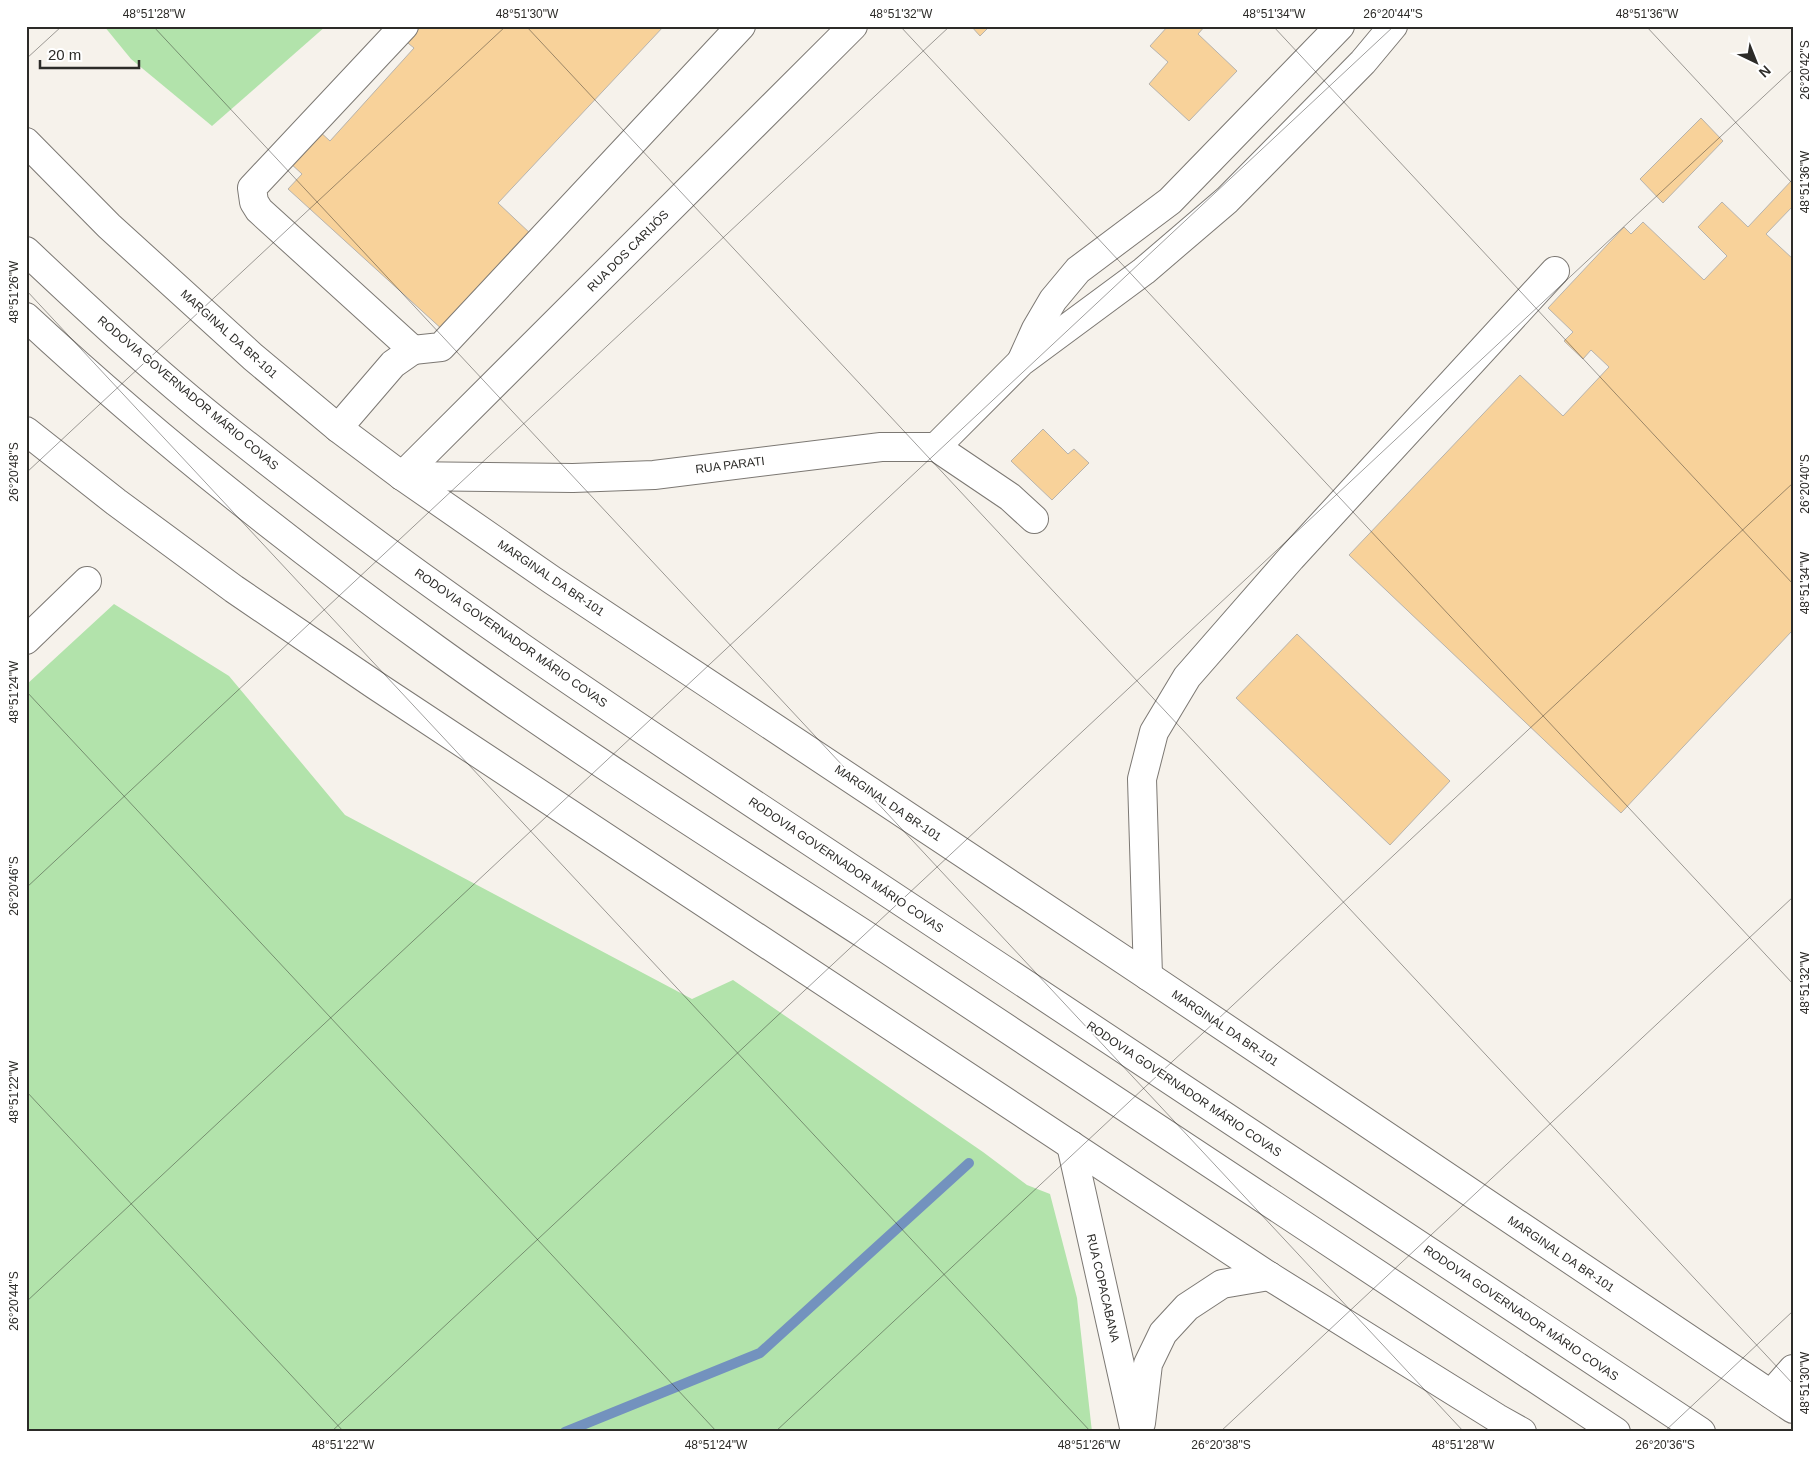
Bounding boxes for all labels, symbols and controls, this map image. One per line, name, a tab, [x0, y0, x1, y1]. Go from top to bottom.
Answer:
text: 48°51'28"W	[123, 7, 186, 21]
text: 48°51'30"W	[496, 7, 559, 21]
text: 48°51'32"W	[870, 7, 933, 21]
text: 48°51'34"W	[1243, 7, 1306, 21]
text: 26°20'44"S	[1363, 7, 1423, 21]
text: 48°51'36"W	[1616, 7, 1679, 21]
scale bar	[40, 38, 139, 70]
north arrow	[1732, 38, 1782, 88]
text: 26°20'42"S	[1798, 40, 1812, 100]
text: 20 m	[48, 46, 81, 63]
text: N	[1756, 62, 1774, 81]
text: 48°51'36"W	[1798, 150, 1812, 213]
street label: RUA DOS CARIJÓS	[584, 207, 672, 295]
text: 48°51'26"W	[7, 260, 21, 323]
street label: MARGINAL DA BR-101	[178, 287, 281, 381]
street label: RODOVIA GOVERNADOR MÁRIO COVAS	[95, 312, 282, 473]
text: 26°20'48"S	[7, 442, 21, 502]
street label: RUA PARATI	[695, 454, 765, 476]
text: 26°20'40"S	[1798, 454, 1812, 514]
street label: MARGINAL DA BR-101	[495, 537, 607, 619]
text: 48°51'34"W	[1798, 551, 1812, 614]
street label: RODOVIA GOVERNADOR MÁRIO COVAS	[412, 565, 611, 710]
text: 48°51'24"W	[7, 660, 21, 723]
street label: MARGINAL DA BR-101	[832, 762, 944, 844]
street label: RODOVIA GOVERNADOR MÁRIO COVAS	[746, 794, 947, 936]
text: 26°20'46"S	[7, 856, 21, 916]
text: 48°51'32"W	[1798, 951, 1812, 1014]
street label: MARGINAL DA BR-101	[1169, 987, 1281, 1069]
street label: RODOVIA GOVERNADOR MÁRIO COVAS	[1084, 1018, 1285, 1160]
text: 48°51'22"W	[7, 1060, 21, 1123]
street label: MARGINAL DA BR-101	[1505, 1213, 1617, 1295]
street label: RUA COPACABANA	[1084, 1233, 1122, 1343]
street label: RODOVIA GOVERNADOR MÁRIO COVAS	[1421, 1242, 1622, 1384]
text: 26°20'44"S	[7, 1271, 21, 1331]
text: 48°51'30"W	[1798, 1351, 1812, 1414]
text: 48°51'22"W	[312, 1438, 375, 1452]
text: 48°51'24"W	[685, 1438, 748, 1452]
text: 48°51'26"W	[1058, 1438, 1121, 1452]
text: 26°20'38"S	[1191, 1438, 1251, 1452]
text: 48°51'28"W	[1432, 1438, 1495, 1452]
text: 26°20'36"S	[1635, 1438, 1695, 1452]

